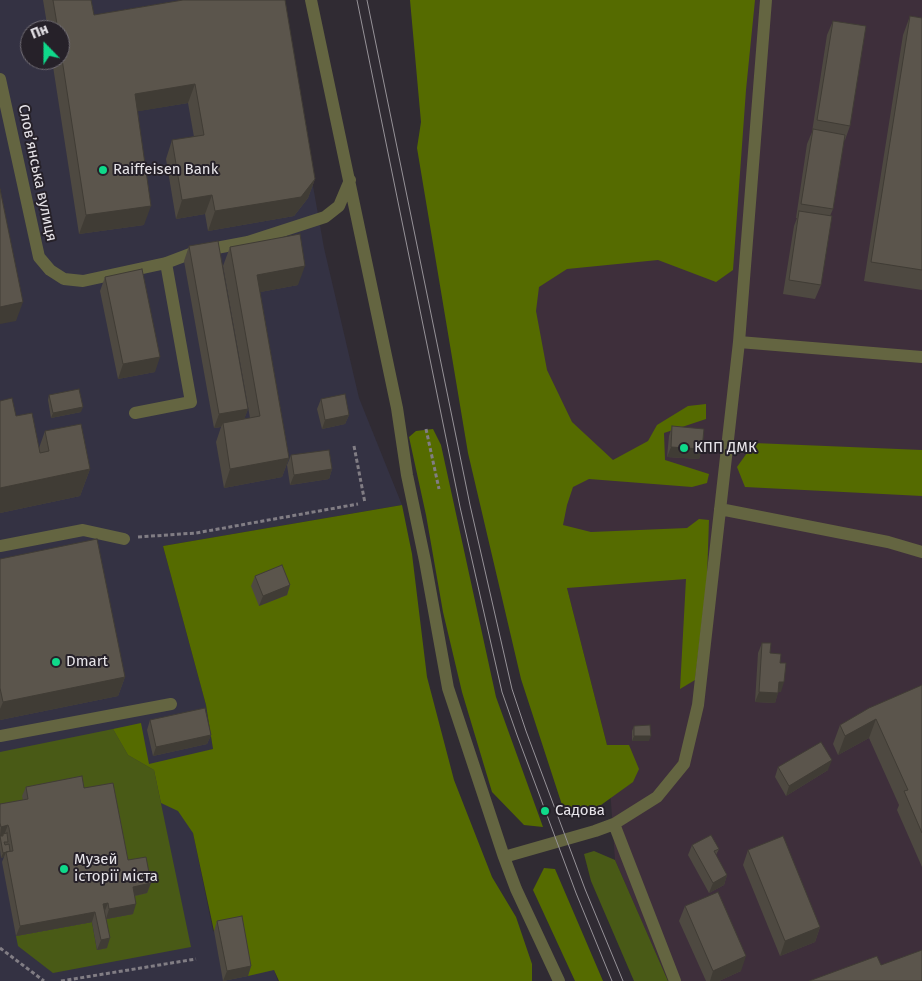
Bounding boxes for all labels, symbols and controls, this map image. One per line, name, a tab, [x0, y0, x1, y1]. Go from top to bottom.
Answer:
north arrow	[20, 20, 70, 70]
text: Пн	[28, 20, 51, 43]
street label: Словʼянська вулиця	[14, 103, 60, 243]
place label: Raiffeisen Bank	[113, 161, 218, 179]
marker: Raiffeisen Bank	[97, 164, 109, 176]
place label: КПП ДМК	[694, 439, 757, 457]
marker: КПП ДМК	[678, 442, 690, 454]
place label: Dmart	[66, 653, 108, 671]
marker: Dmart	[50, 656, 62, 668]
place label: Садова	[555, 802, 605, 820]
marker: Садова	[539, 805, 551, 817]
place label: Музей історії міста	[74, 851, 158, 886]
marker: Музей історії міста	[58, 863, 70, 875]

